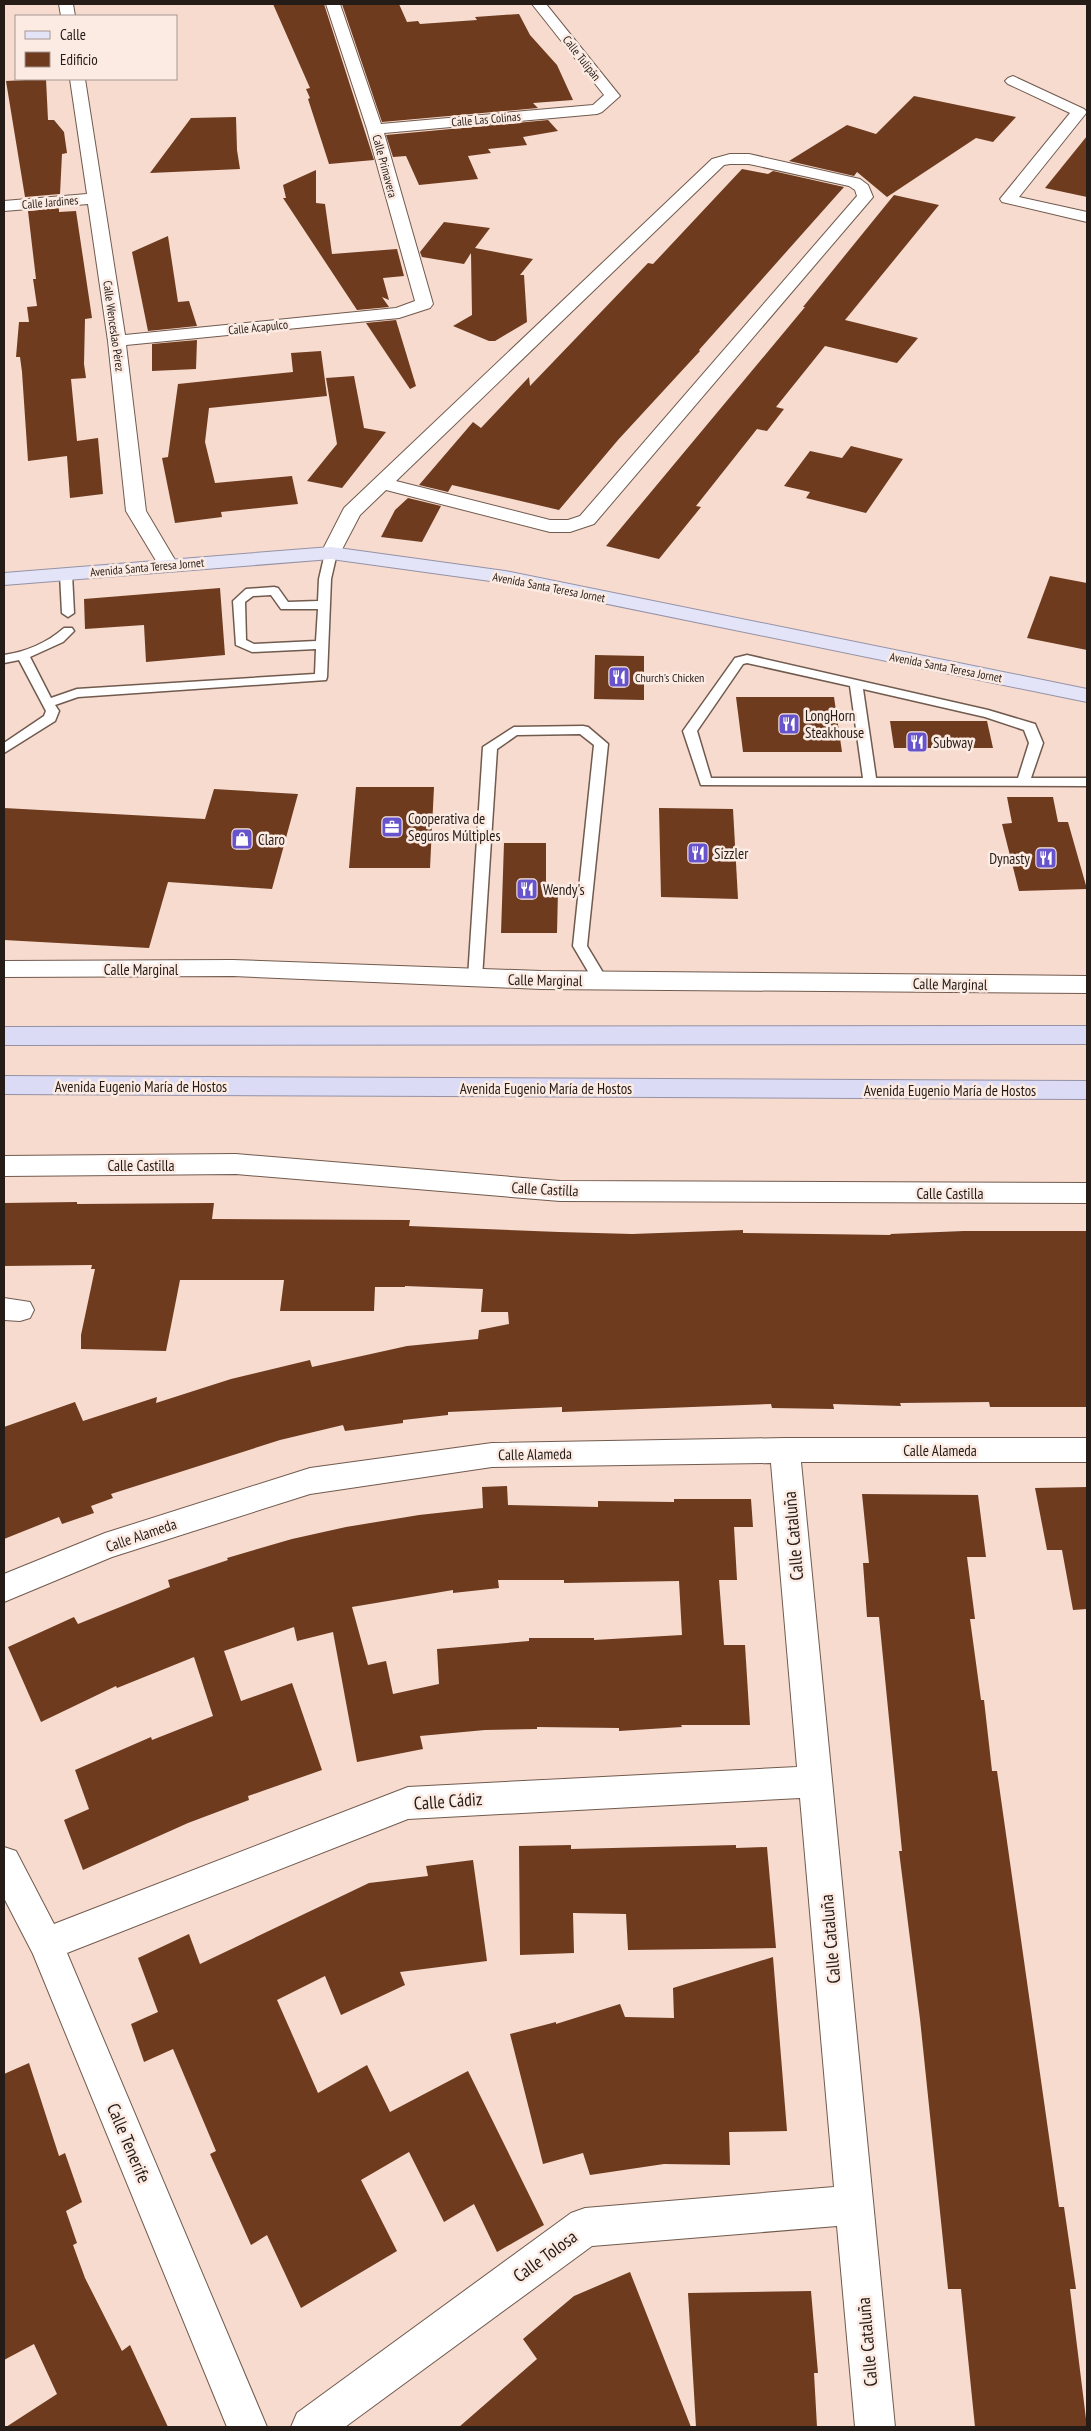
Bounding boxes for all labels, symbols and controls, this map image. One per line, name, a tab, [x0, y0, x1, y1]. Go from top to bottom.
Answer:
legend	[15, 15, 178, 80]
text: Calle	[60, 25, 86, 44]
street label: Calle Tulipán	[560, 32, 604, 84]
text: Edificio	[60, 50, 98, 69]
street label: Calle Las Colinas	[451, 109, 521, 129]
street label: Calle Primavera	[369, 133, 401, 199]
street label: Calle Jardines	[21, 192, 79, 212]
street label: Calle Wenceslao Pérez	[100, 280, 128, 372]
street label: Calle Acapulco	[227, 316, 289, 338]
street label: Avenida Santa Teresa Jornet	[89, 554, 205, 579]
street label: Avenida Santa Teresa Jornet	[491, 569, 607, 605]
street label: Avenida Santa Teresa Jornet	[888, 649, 1004, 685]
restaurant icon: Church's Chicken	[607, 665, 631, 689]
place label: Church's Chicken	[635, 670, 704, 685]
place label: LongHorn Steakhouse	[805, 706, 864, 742]
restaurant icon: LongHorn Steakhouse	[777, 712, 801, 736]
restaurant icon: Subway	[905, 730, 929, 754]
place label: Subway	[933, 733, 973, 752]
place label: Cooperativa de Seguros Múltiples	[408, 809, 501, 845]
office icon: Cooperativa de Seguros Múltiples	[380, 815, 404, 839]
shop icon: Claro	[230, 827, 254, 851]
place label: Claro	[258, 830, 285, 849]
restaurant icon: Sizzler	[686, 841, 710, 865]
place label: Sizzler	[714, 844, 749, 863]
restaurant icon: Dynasty	[1034, 846, 1058, 870]
place label: Dynasty	[989, 849, 1030, 868]
restaurant icon: Wendy's	[515, 877, 539, 901]
place label: Wendy's	[543, 880, 584, 899]
street label: Calle Marginal	[104, 960, 179, 979]
street label: Calle Marginal	[508, 970, 583, 990]
street label: Calle Marginal	[913, 974, 988, 994]
street label: Avenida Eugenio María de Hostos	[55, 1077, 227, 1096]
street label: Avenida Eugenio María de Hostos	[460, 1079, 632, 1098]
street label: Avenida Eugenio María de Hostos	[864, 1081, 1036, 1100]
street label: Calle Castilla	[107, 1156, 175, 1175]
street label: Calle Castilla	[511, 1178, 579, 1200]
street label: Calle Castilla	[916, 1184, 984, 1203]
street label: Calle Alameda	[903, 1441, 977, 1460]
street label: Calle Alameda	[498, 1444, 572, 1464]
street label: Calle Cataluña	[778, 1491, 808, 1581]
street label: Calle Alameda	[103, 1514, 179, 1556]
street label: Calle Cádiz	[413, 1787, 483, 1815]
street label: Calle Cataluña	[815, 1894, 845, 1984]
street label: Calle Tenerife	[102, 2100, 156, 2186]
street label: Calle Tolosa	[508, 2225, 582, 2287]
street label: Calle Cataluña	[852, 2297, 882, 2387]

